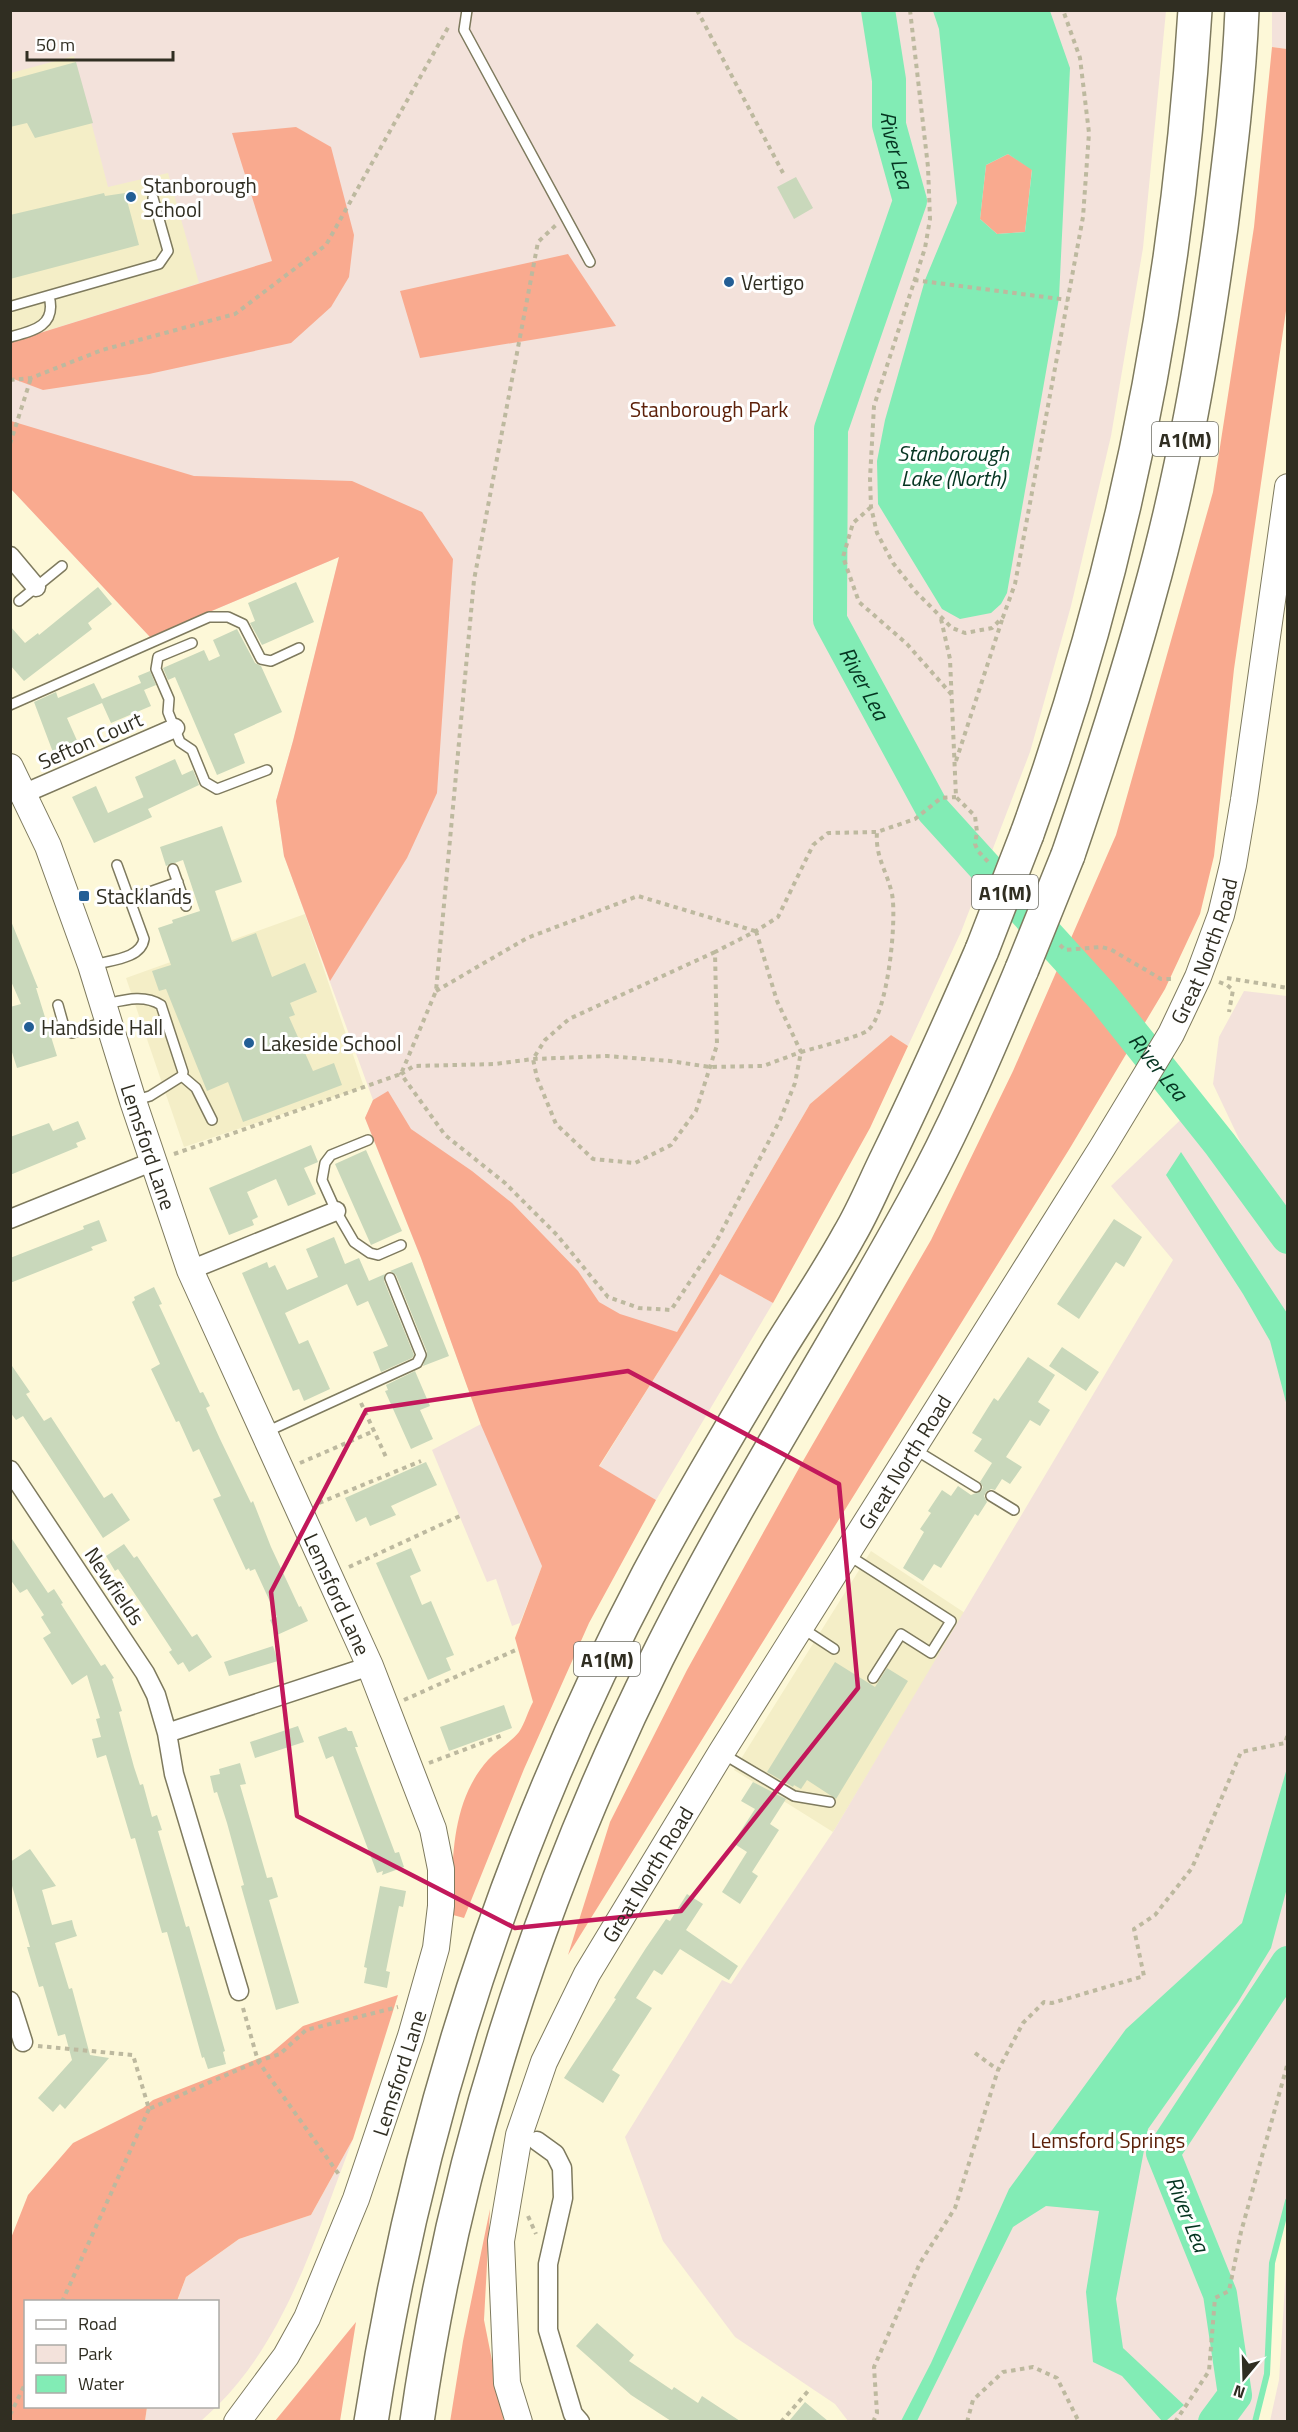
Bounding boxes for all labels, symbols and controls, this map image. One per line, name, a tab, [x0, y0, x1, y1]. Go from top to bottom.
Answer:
scale bar	[27, 24, 172, 62]
text: 50 m	[36, 31, 75, 58]
water label: River Lea	[872, 112, 923, 195]
place label: Stanborough School	[143, 169, 257, 225]
marker: Stanborough School	[124, 190, 138, 204]
place label: Vertigo	[741, 266, 804, 298]
marker: Vertigo	[722, 275, 736, 289]
park label: Stanborough Park	[630, 393, 788, 425]
road number: A1(M)	[1152, 422, 1218, 456]
water label: Stanborough Lake (North)	[897, 436, 1010, 495]
water label: River Lea	[831, 640, 899, 728]
street label: Sefton Court	[33, 702, 148, 777]
road number: A1(M)	[972, 875, 1038, 909]
street label: Great North Road	[1162, 875, 1245, 1029]
place label: Stacklands	[96, 880, 192, 912]
marker: Stacklands	[77, 889, 91, 903]
place label: Handside Hall	[41, 1011, 163, 1043]
marker: Handside Hall	[22, 1020, 36, 1034]
water label: River Lea	[1121, 1025, 1198, 1110]
place label: Lakeside School	[261, 1027, 402, 1059]
marker: Lakeside School	[242, 1036, 256, 1050]
street label: Lemsford Lane	[113, 1080, 185, 1214]
street label: Great North Road	[850, 1388, 959, 1536]
street label: Lemsford Lane	[296, 1528, 379, 1660]
street label: Newfields	[77, 1540, 153, 1632]
road number: A1(M)	[574, 1642, 640, 1676]
street label: Great North Road	[594, 1800, 701, 1949]
street label: Lemsford Lane	[364, 2006, 434, 2140]
park label: Lemsford Springs	[1031, 2124, 1185, 2156]
water label: River Lea	[1157, 2171, 1219, 2259]
legend	[24, 2300, 219, 2408]
text: Road	[78, 2310, 117, 2337]
text: Park	[78, 2340, 113, 2367]
north arrow	[1214, 2348, 1274, 2408]
text: Water	[78, 2370, 124, 2397]
text: N	[1230, 2379, 1248, 2405]

